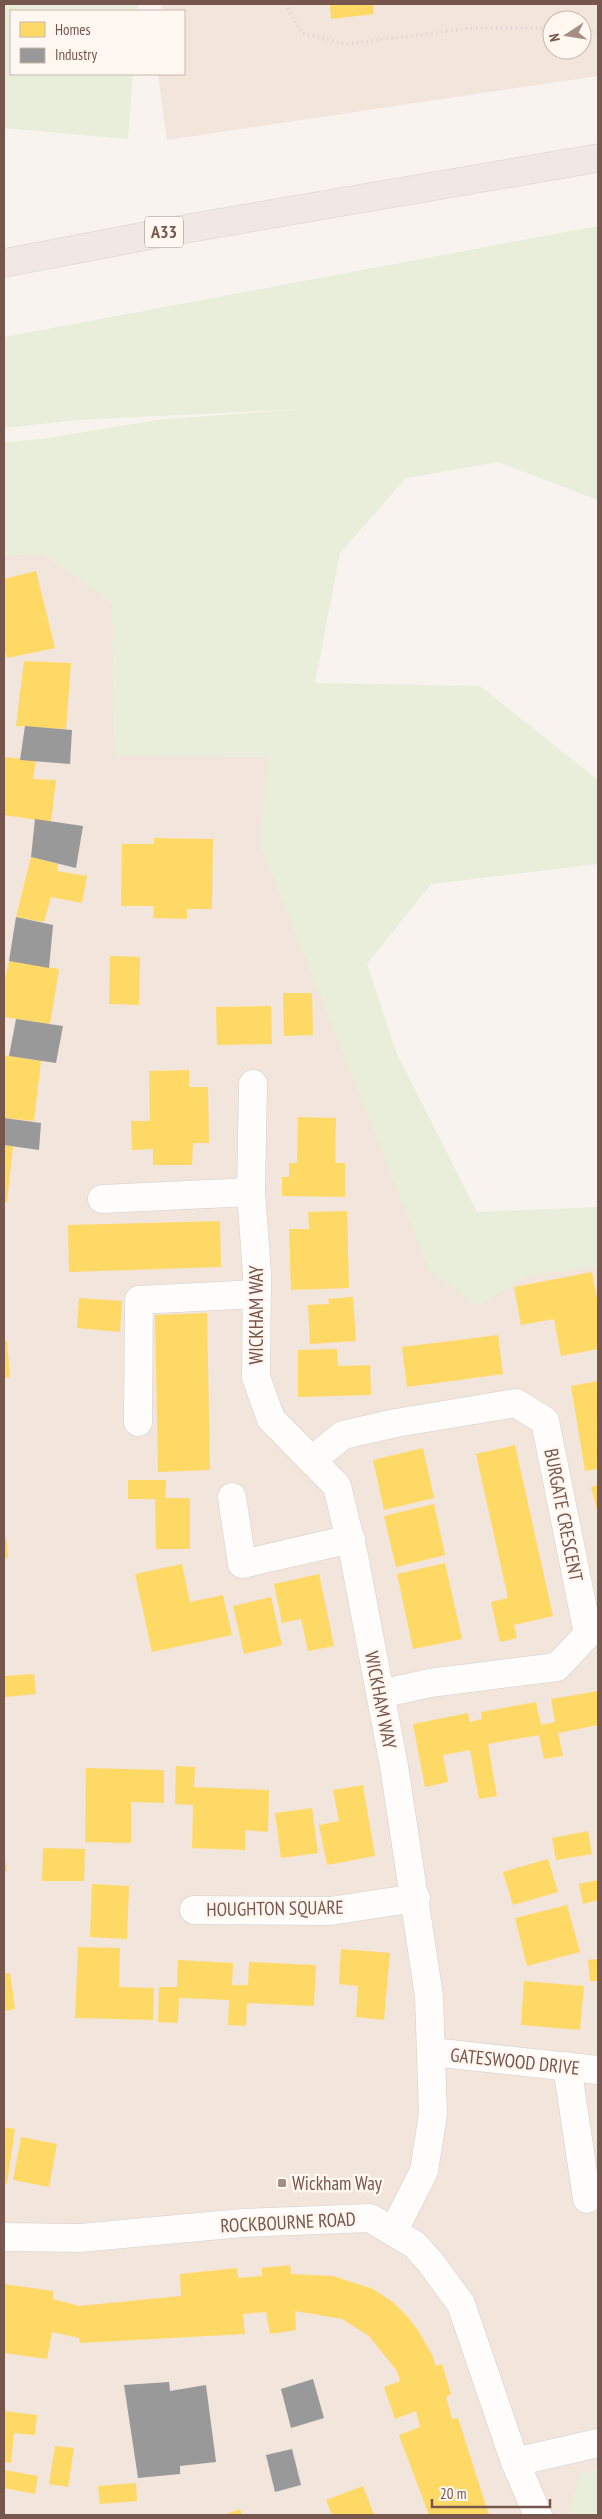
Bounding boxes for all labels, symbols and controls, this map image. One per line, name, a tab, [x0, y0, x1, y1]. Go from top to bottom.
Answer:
legend	[10, 10, 185, 75]
north arrow	[542, 10, 592, 60]
text: Homes	[55, 20, 91, 39]
text: N	[545, 32, 564, 43]
text: Industry	[55, 45, 97, 64]
road number: A33	[145, 216, 183, 248]
street label: WICKHAM WAY	[244, 1265, 268, 1365]
street label: BURGATE CRESCENT	[539, 1446, 589, 1584]
street label: WICKHAM WAY	[360, 1649, 402, 1751]
street label: HOUGHTON SQUARE	[206, 1895, 344, 1921]
street label: GATESWOOD DRIVE	[449, 2042, 581, 2080]
place label: Wickham Way	[292, 2171, 383, 2195]
marker: Wickham Way	[276, 2177, 288, 2189]
street label: ROCKBOURNE ROAD	[220, 2206, 356, 2238]
scale bar	[432, 2476, 550, 2508]
text: 20 m	[440, 2484, 466, 2503]

